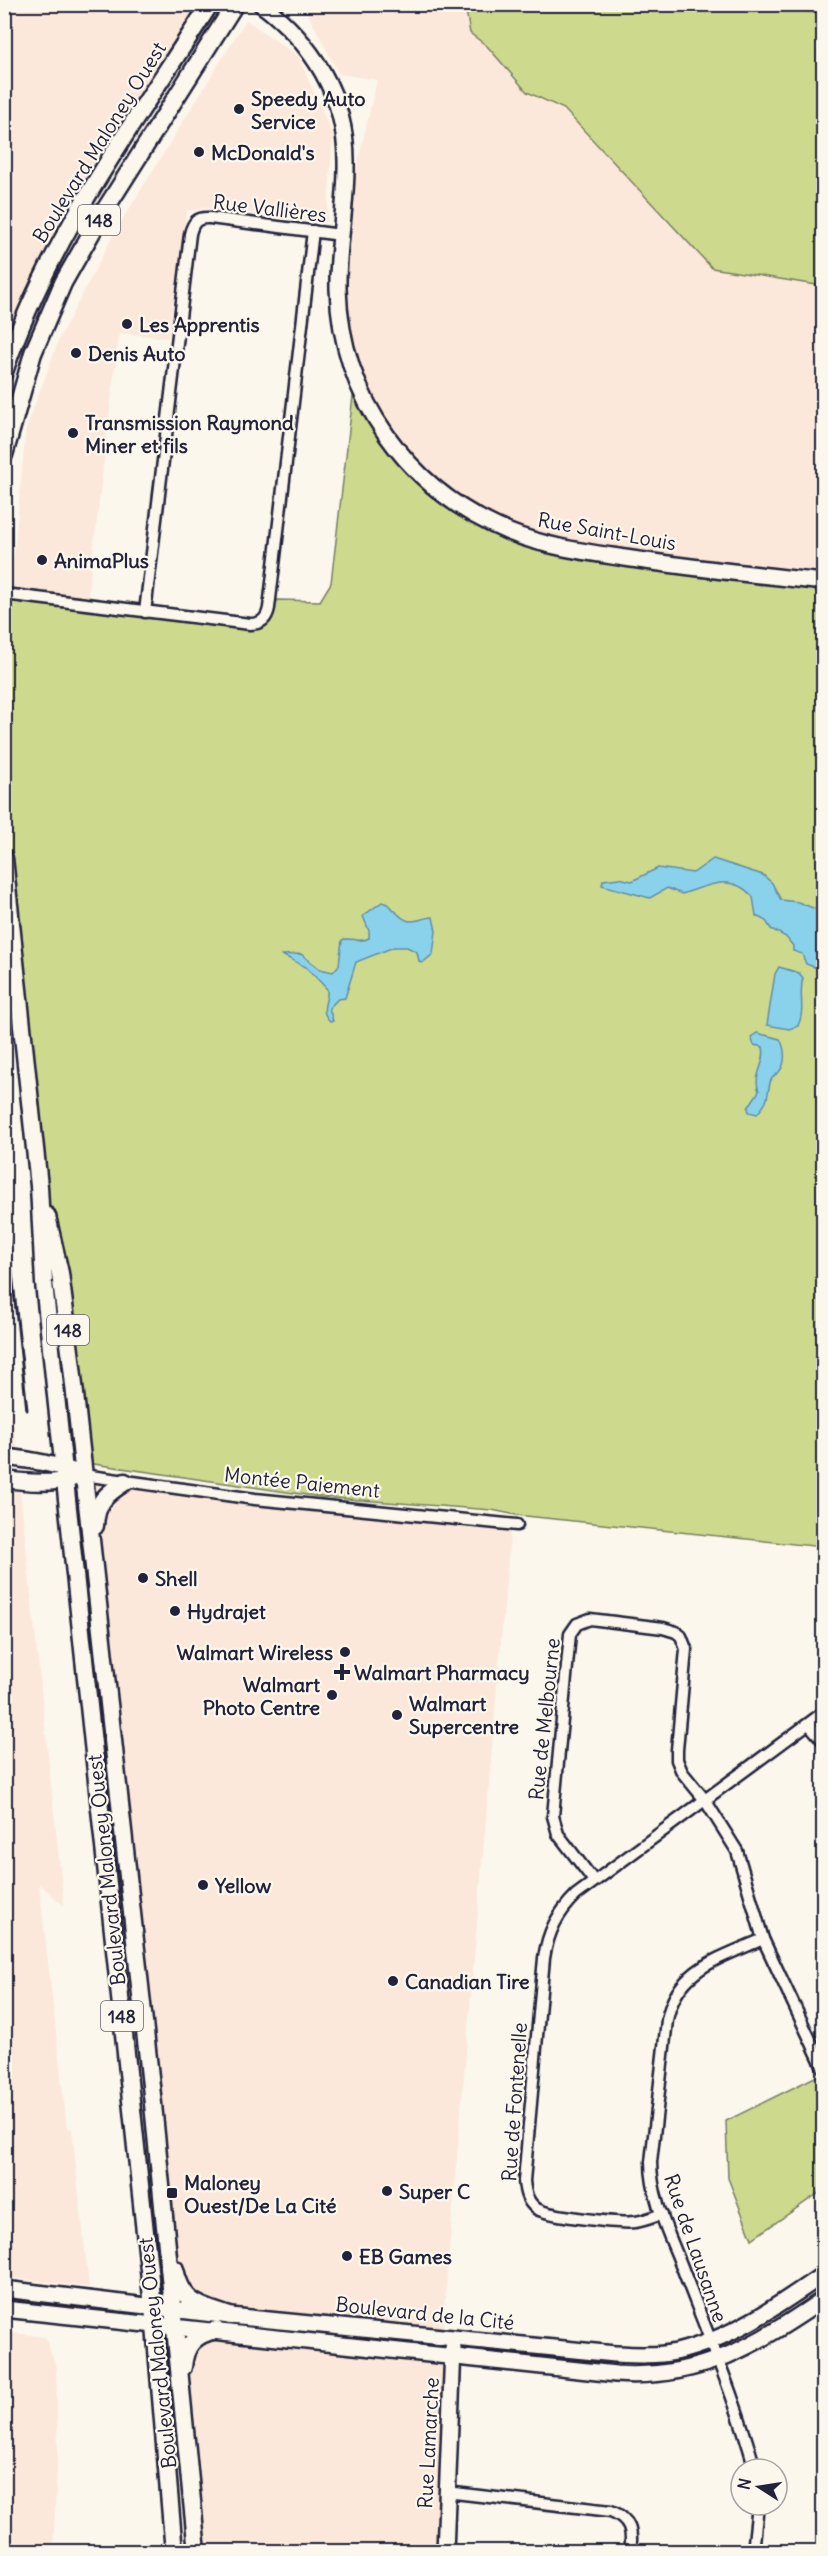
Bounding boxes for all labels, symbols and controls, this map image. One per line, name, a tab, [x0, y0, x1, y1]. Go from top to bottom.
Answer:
street label: Boulevard Maloney Ouest	[27, 37, 171, 247]
place label: Speedy Auto Service	[251, 86, 365, 134]
marker: Speedy Auto Service	[232, 102, 246, 116]
place label: McDonald's	[211, 140, 315, 165]
marker: McDonald's	[192, 145, 206, 159]
street label: Rue Vallières	[212, 189, 328, 227]
road number: 148	[78, 205, 120, 235]
place label: Les Apprentis	[139, 312, 260, 337]
marker: Les Apprentis	[120, 317, 134, 331]
place label: Denis Auto	[88, 341, 185, 366]
marker: Denis Auto	[69, 346, 83, 360]
place label: Transmission Raymond Miner et fils	[85, 410, 294, 458]
marker: Transmission Raymond Miner et fils	[66, 426, 80, 440]
street label: Rue Saint-Louis	[536, 507, 678, 555]
place label: AnimaPlus	[54, 548, 149, 573]
marker: AnimaPlus	[35, 553, 49, 567]
road number: 148	[47, 1315, 89, 1345]
street label: Montée Paiement	[223, 1461, 381, 1503]
place label: Shell	[155, 1566, 197, 1591]
marker: Shell	[136, 1571, 150, 1585]
place label: Hydrajet	[187, 1599, 266, 1624]
marker: Hydrajet	[168, 1604, 182, 1618]
street label: Rue de Melbourne	[523, 1637, 565, 1801]
place label: Walmart Wireless	[177, 1640, 333, 1665]
marker: Walmart Wireless	[338, 1645, 352, 1659]
place label: Walmart Pharmacy	[354, 1660, 530, 1685]
marker: Walmart Pharmacy	[335, 1665, 349, 1679]
place label: Walmart Photo Centre	[203, 1672, 320, 1720]
marker: Walmart Photo Centre	[325, 1688, 339, 1702]
place label: Walmart Supercentre	[409, 1691, 519, 1739]
marker: Walmart Supercentre	[390, 1708, 404, 1722]
street label: Boulevard Maloney Ouest	[81, 1753, 131, 1987]
place label: Yellow	[214, 1873, 272, 1898]
marker: Yellow	[196, 1878, 210, 1892]
place label: Canadian Tire	[405, 1969, 530, 1994]
marker: Canadian Tire	[386, 1974, 400, 1988]
road number: 148	[101, 2001, 143, 2031]
street label: Rue de Fontenelle	[496, 2022, 532, 2182]
place label: Maloney Ouest/De La Cité	[184, 2170, 337, 2218]
street label: Rue de Lausanne	[659, 2171, 733, 2325]
place label: Super C	[399, 2179, 470, 2204]
marker: Super C	[380, 2184, 394, 2198]
marker: Maloney Ouest/De La Cité	[165, 2186, 179, 2200]
street label: Boulevard Maloney Ouest	[132, 2236, 182, 2470]
place label: EB Games	[359, 2244, 452, 2269]
marker: EB Games	[340, 2249, 354, 2263]
street label: Boulevard de la Cité	[334, 2291, 516, 2335]
street label: Rue Lamarche	[412, 2377, 444, 2509]
north arrow	[729, 2457, 789, 2517]
text: N	[733, 2476, 755, 2491]

